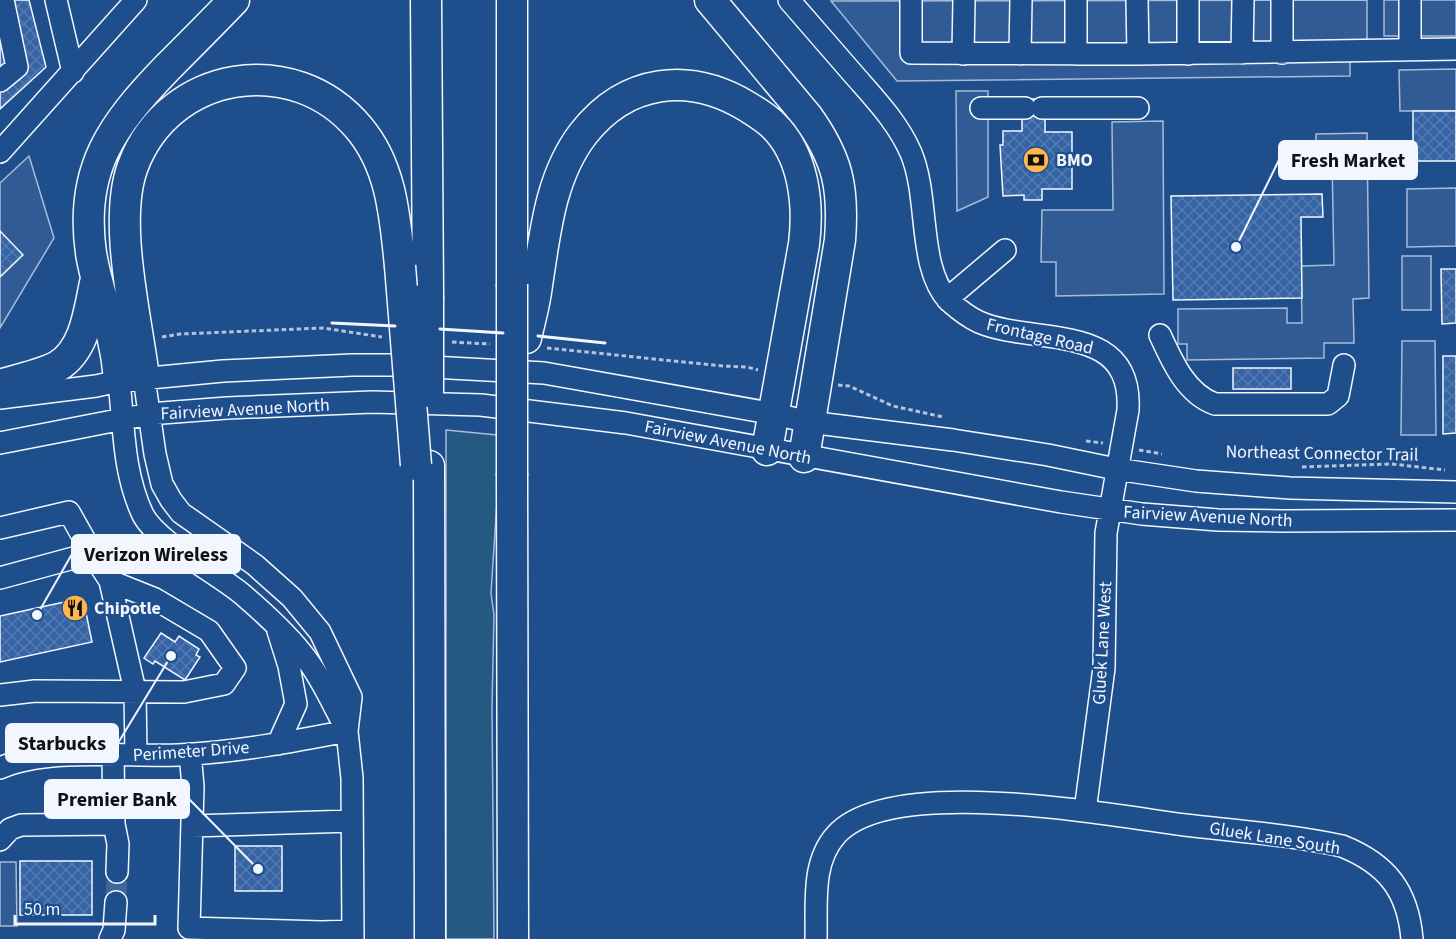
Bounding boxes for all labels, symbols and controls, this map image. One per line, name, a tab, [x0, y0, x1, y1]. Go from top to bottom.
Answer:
callout: Fresh Market	[1279, 141, 1417, 179]
bank icon: BMO	[1021, 145, 1051, 175]
text: Fresh Market	[1291, 147, 1406, 175]
place label: BMO	[1056, 148, 1093, 173]
street label: Frontage Road	[984, 312, 1096, 361]
street label: Fairview Avenue North	[160, 393, 330, 426]
street label: Fairview Avenue North	[642, 414, 813, 471]
street label: Northeast Connector Trail	[1225, 439, 1419, 468]
street label: Fairview Avenue North	[1123, 500, 1293, 533]
callout: Verizon Wireless	[72, 535, 240, 573]
text: Verizon Wireless	[83, 541, 228, 569]
street label: Gluek Lane West	[1087, 581, 1118, 705]
restaurant icon: Chipotle	[60, 593, 90, 623]
place label: Chipotle	[94, 596, 161, 621]
callout: Starbucks	[6, 724, 118, 762]
text: Starbucks	[18, 730, 106, 758]
street label: Perimeter Drive	[132, 735, 250, 768]
callout: Premier Bank	[45, 780, 189, 818]
text: Premier Bank	[57, 786, 177, 814]
street label: Gluek Lane South	[1208, 816, 1342, 861]
scale bar	[15, 888, 154, 926]
text: 50 m	[24, 897, 60, 922]

